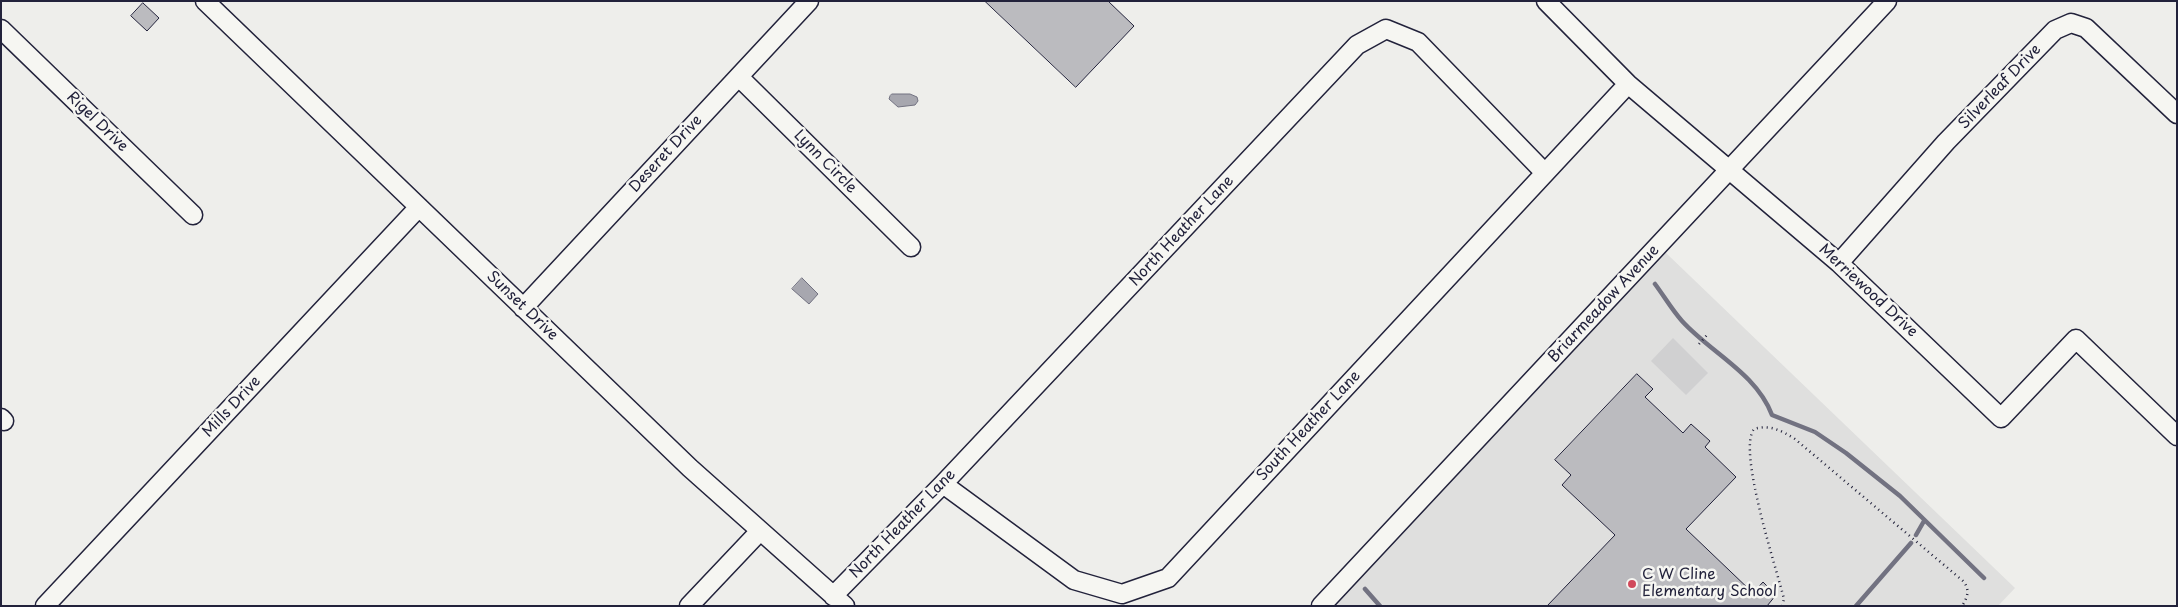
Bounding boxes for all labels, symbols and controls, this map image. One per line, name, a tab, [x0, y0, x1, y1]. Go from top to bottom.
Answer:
street label: Silverleaf Drive	[1955, 41, 2045, 133]
street label: Rigel Drive	[63, 88, 131, 156]
street label: Deseret Drive	[626, 112, 706, 196]
street label: Lynn Circle	[790, 127, 860, 197]
street label: North Heather Lane	[1126, 172, 1238, 290]
street label: Briarmeadow Avenue	[1545, 241, 1663, 367]
street label: Merriewood Drive	[1815, 241, 1921, 341]
street label: Sunset Drive	[483, 267, 561, 345]
street label: South Heather Lane	[1253, 367, 1365, 485]
street label: Mills Drive	[199, 373, 265, 441]
street label: North Heather Lane	[846, 466, 960, 582]
place label: C W Cline Elementary School	[1642, 566, 1777, 601]
marker: C W Cline Elementary School	[1626, 578, 1638, 590]

